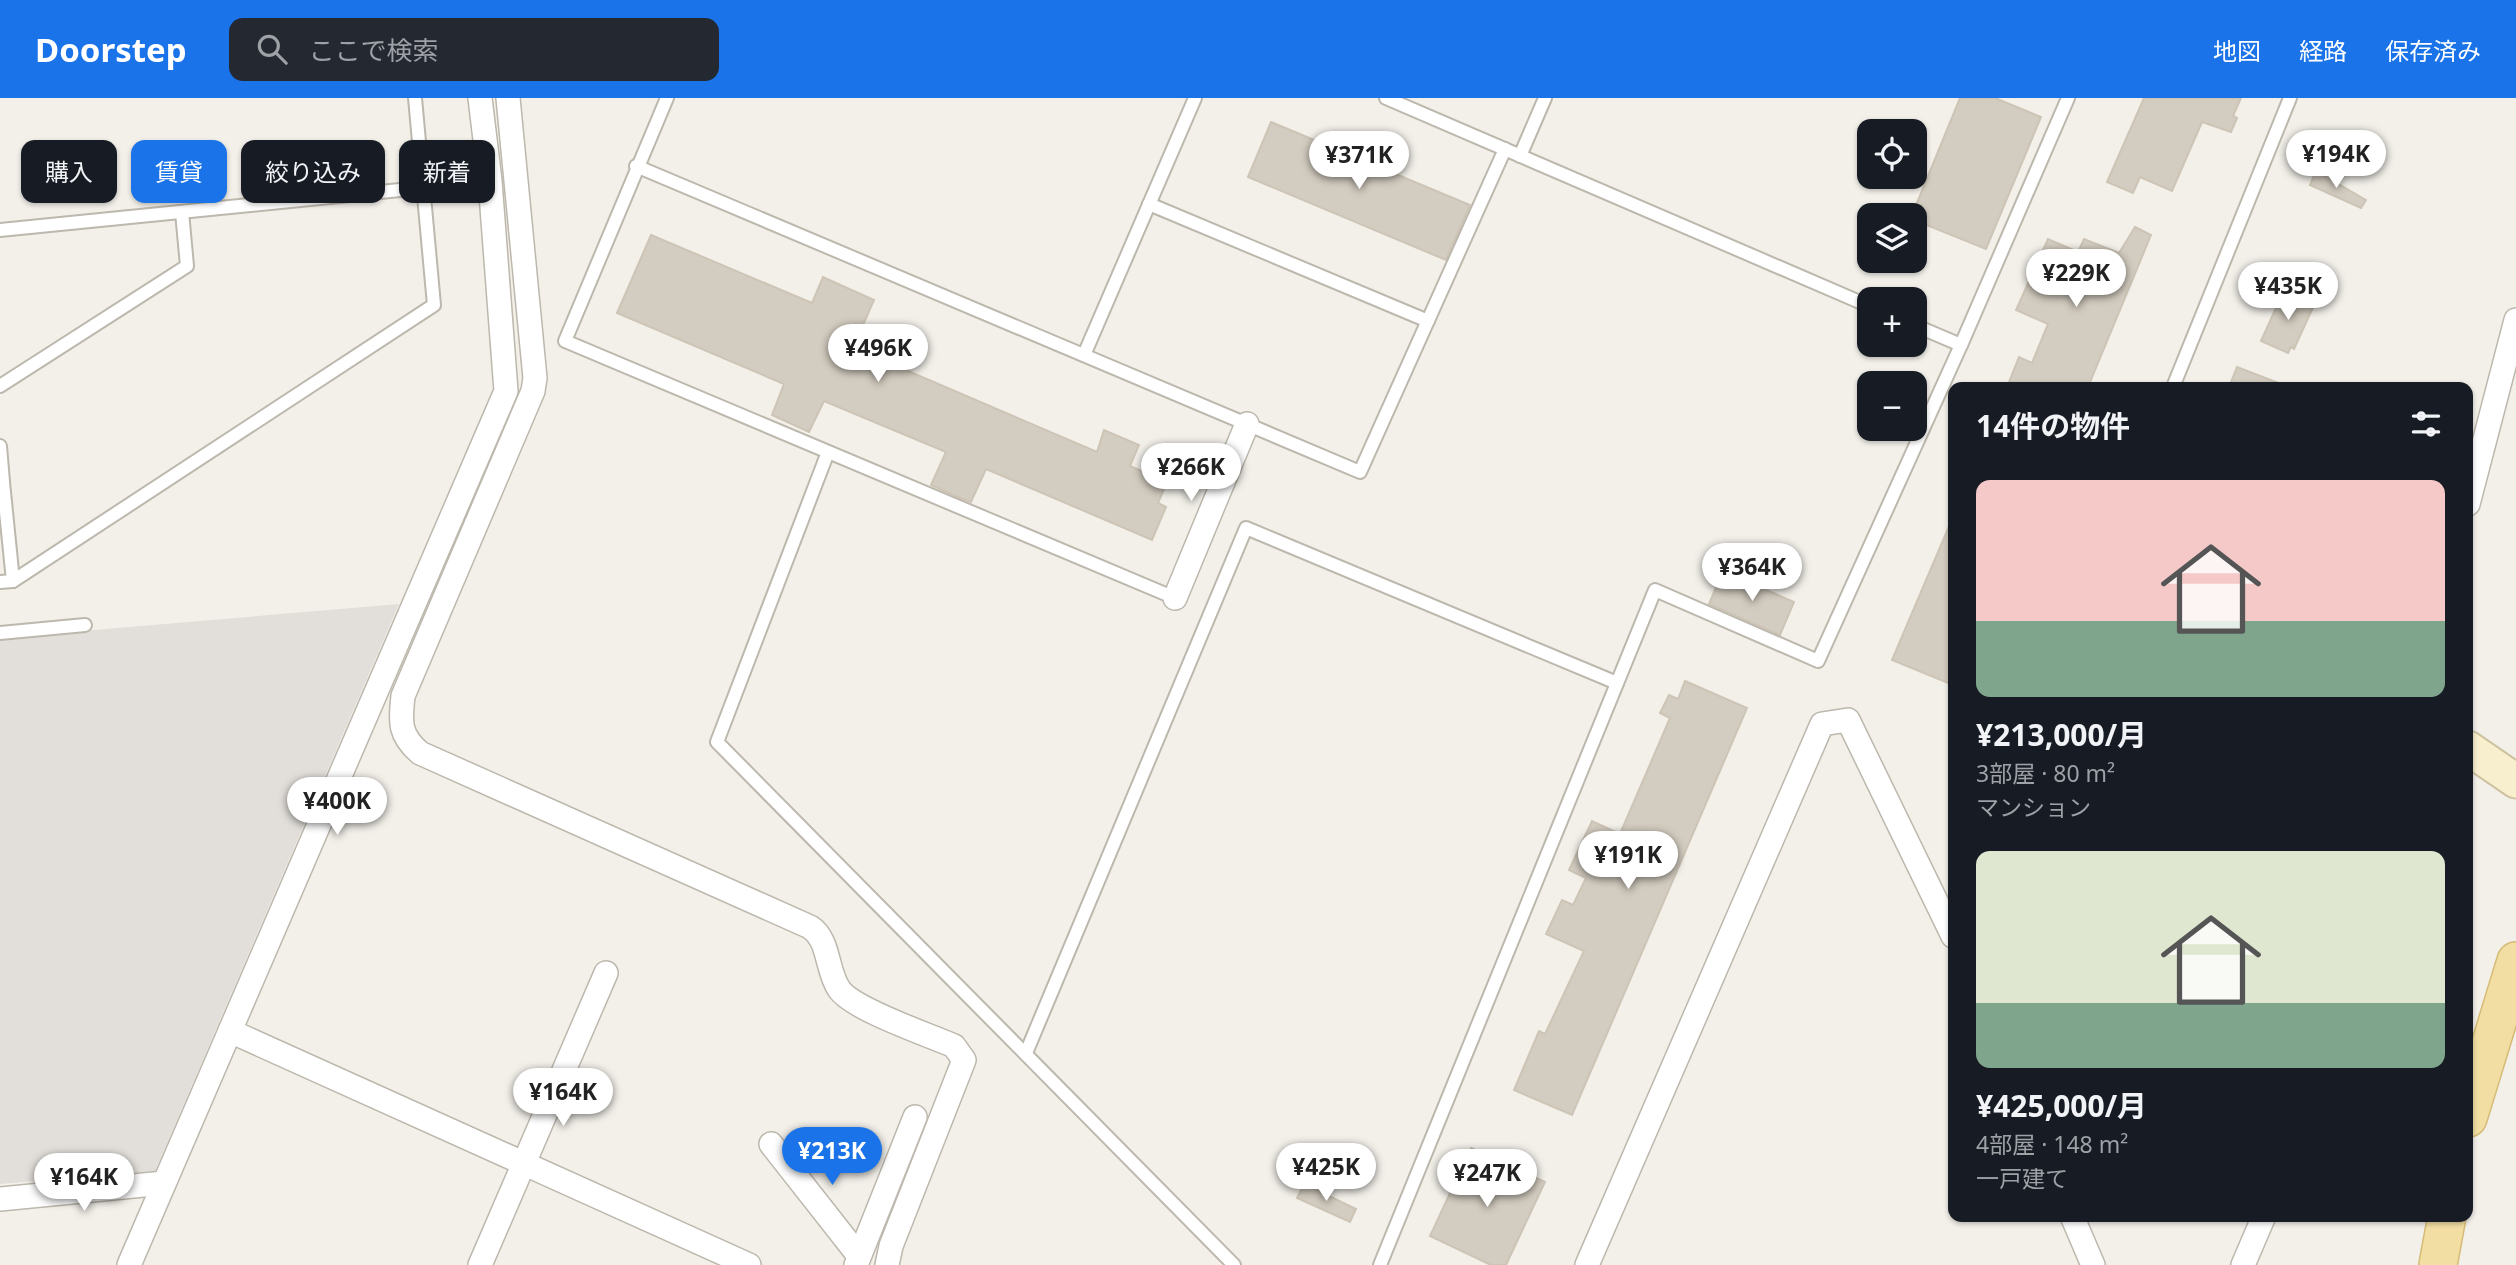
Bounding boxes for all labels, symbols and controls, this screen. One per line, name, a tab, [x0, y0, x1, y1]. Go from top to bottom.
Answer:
search box	[229, 18, 719, 81]
text: Doorstep	[35, 27, 187, 72]
icon: search	[253, 30, 291, 68]
text: ここで検索	[309, 32, 439, 68]
text: 地図	[2213, 34, 2261, 67]
text: 経路	[2299, 34, 2347, 67]
text: 保存済み	[2385, 34, 2481, 67]
map controls	[1857, 119, 1927, 441]
button: locate	[1857, 119, 1927, 189]
pin: ¥194K	[2287, 130, 2385, 190]
pin: ¥371K	[1310, 132, 1408, 191]
text: ¥194K	[2302, 137, 2370, 169]
text: ¥371K	[1325, 138, 1393, 170]
chip: 購入	[21, 140, 117, 203]
chip: 賃貸	[131, 140, 227, 203]
chip: 絞り込み	[241, 140, 385, 203]
chip: 新着	[399, 140, 495, 203]
button: layers	[1857, 203, 1927, 273]
pin: ¥229K	[2027, 250, 2125, 309]
text: ¥229K	[2042, 256, 2110, 288]
pin: ¥435K	[2239, 262, 2337, 322]
text: ¥435K	[2254, 269, 2322, 301]
button: +	[1857, 287, 1927, 357]
pin: ¥496K	[829, 324, 927, 384]
text: ¥496K	[844, 331, 912, 363]
button: −	[1857, 371, 1927, 441]
text: 14件の物件	[1976, 405, 2130, 446]
icon: filters	[2407, 405, 2445, 443]
pin: ¥266K	[1142, 444, 1240, 503]
text: ¥266K	[1157, 450, 1225, 482]
icon: home	[2148, 526, 2274, 652]
pin: ¥364K	[1703, 544, 1801, 603]
text: ¥364K	[1718, 550, 1786, 582]
text: ¥213,000/月	[1976, 714, 2147, 755]
text: 3部屋 · 80 m²	[1976, 757, 2115, 789]
pin: ¥400K	[288, 778, 386, 837]
text: ¥400K	[303, 784, 371, 816]
text: マンション	[1976, 791, 2091, 823]
pin: ¥191K	[1579, 832, 1677, 891]
text: ¥191K	[1594, 838, 1662, 870]
icon: home	[2148, 897, 2274, 1023]
pin: ¥164K	[514, 1068, 612, 1128]
text: ¥164K	[529, 1075, 597, 1107]
text: ¥425,000/月	[1976, 1085, 2147, 1126]
pin: ¥213K	[783, 1128, 881, 1187]
text: 4部屋 · 148 m²	[1976, 1128, 2128, 1160]
text: ¥213K	[798, 1134, 866, 1166]
pin: ¥425K	[1277, 1144, 1375, 1203]
text: ¥425K	[1292, 1150, 1360, 1182]
pin: ¥247K	[1438, 1150, 1536, 1209]
pin: ¥164K	[35, 1154, 133, 1213]
text: ¥247K	[1453, 1156, 1521, 1188]
text: ¥164K	[50, 1160, 118, 1192]
text: 一戸建て	[1976, 1162, 2068, 1194]

